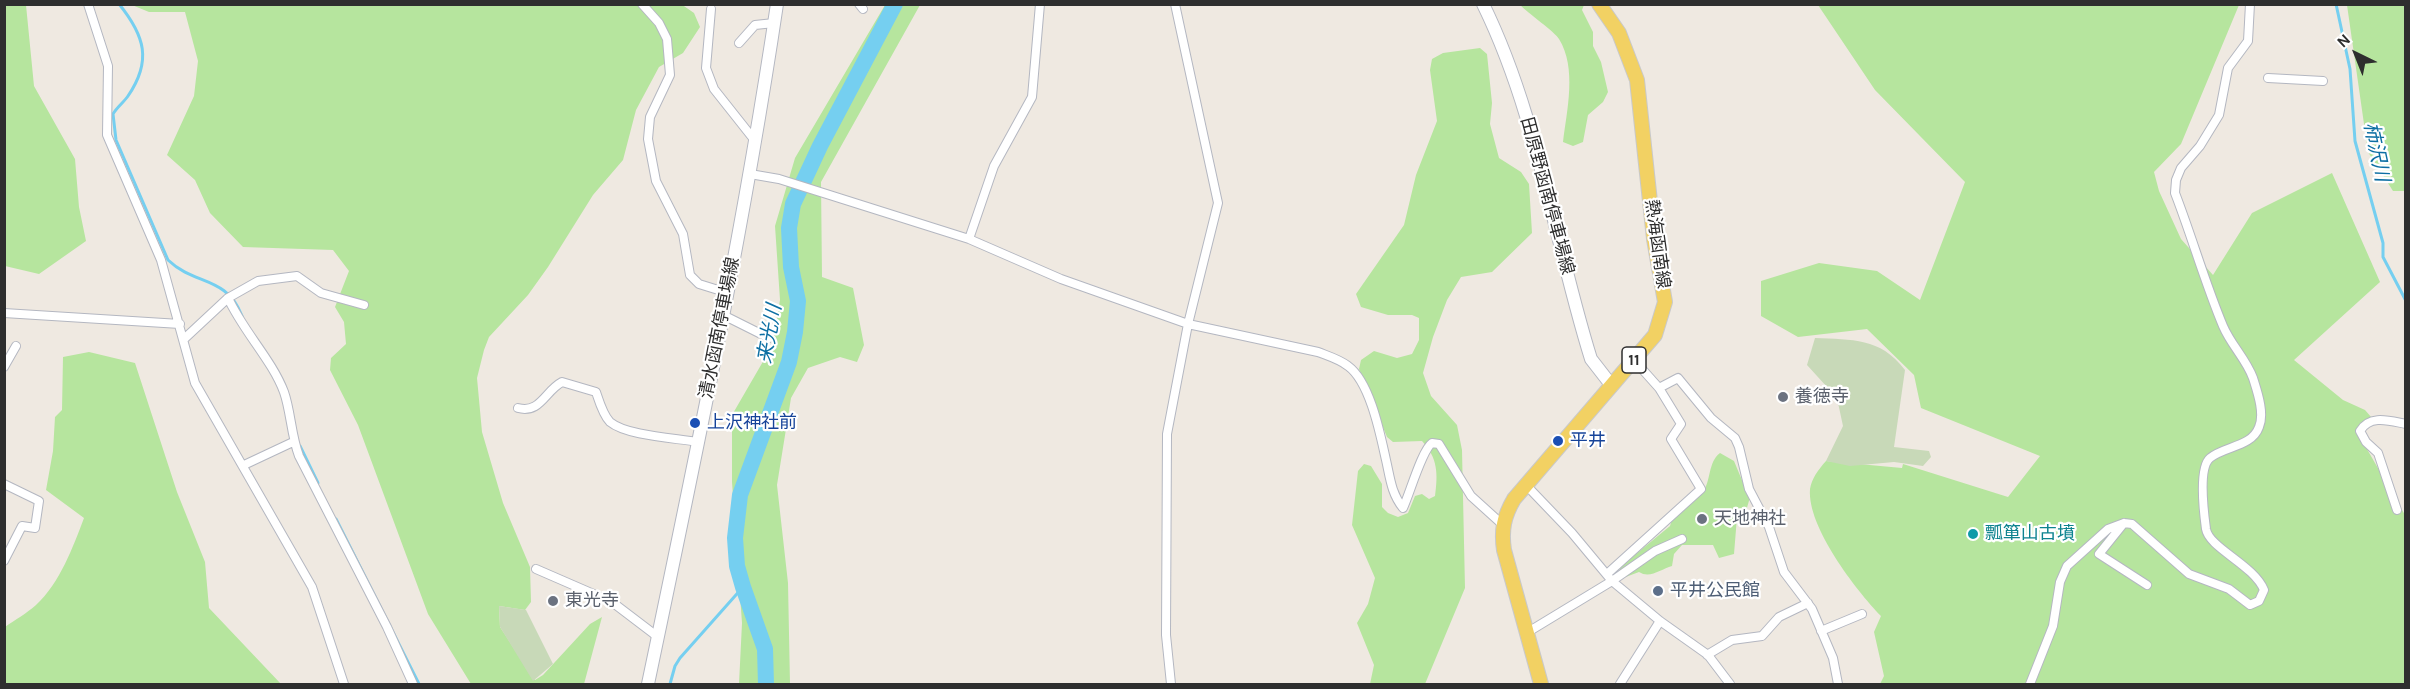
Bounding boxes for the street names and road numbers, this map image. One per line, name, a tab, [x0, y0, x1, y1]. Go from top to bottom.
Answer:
street label: 田原野函南停車場線	[1516, 115, 1578, 277]
street label: 熱海函南線	[1640, 198, 1674, 290]
street label: 清水函南停車場線	[696, 255, 744, 401]
road number: 11	[1622, 347, 1646, 373]

